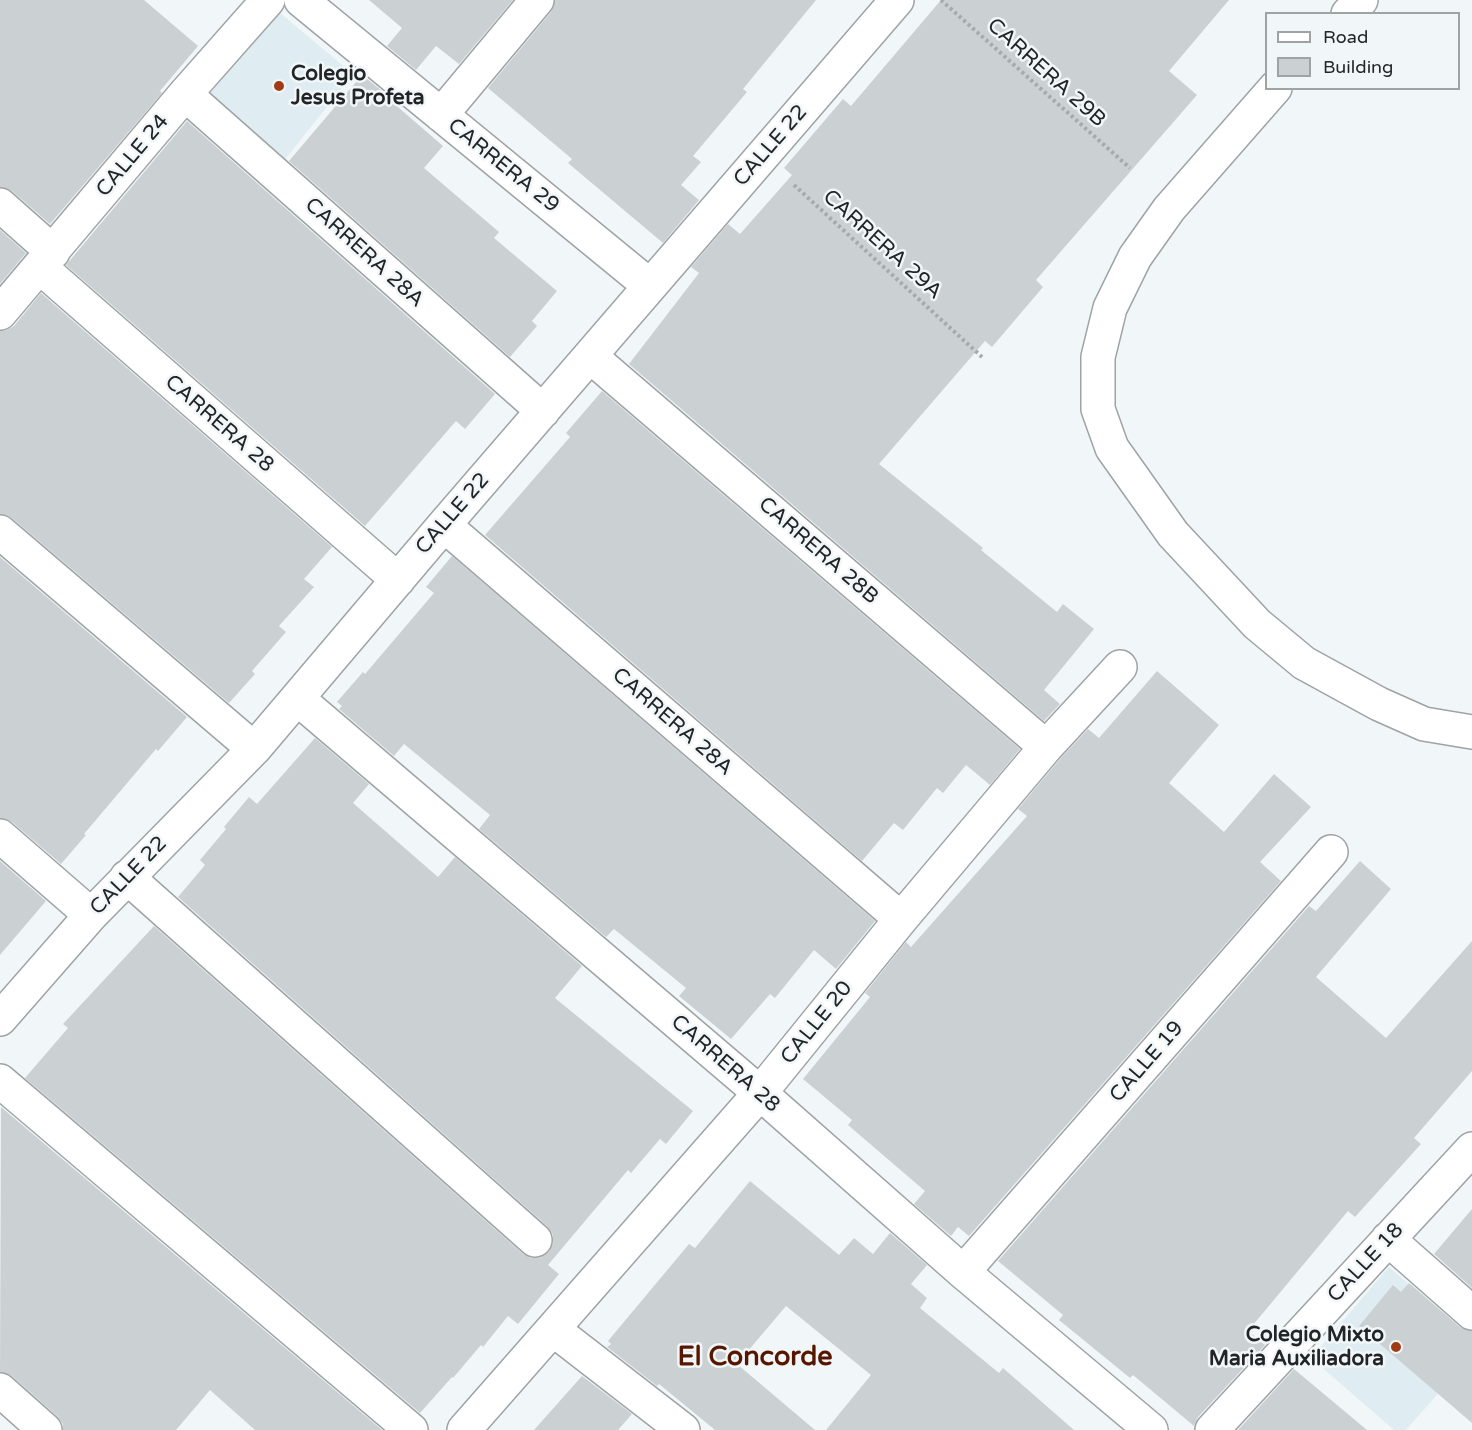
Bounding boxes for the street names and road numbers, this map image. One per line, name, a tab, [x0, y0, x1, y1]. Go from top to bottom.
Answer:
street label: CARRERA 29B	[982, 13, 1110, 133]
street label: CALLE 22	[729, 100, 813, 192]
street label: CALLE 24	[91, 110, 175, 202]
street label: CARRERA 29	[442, 113, 564, 219]
street label: CARRERA 29A	[817, 185, 947, 305]
street label: CARRERA 28A	[299, 193, 429, 313]
street label: CARRERA 28	[159, 370, 279, 478]
street label: CALLE 22	[411, 468, 495, 560]
street label: CARRERA 28B	[753, 492, 883, 610]
street label: CARRERA 28A	[606, 663, 738, 781]
street label: CALLE 22	[85, 831, 173, 921]
street label: CALLE 20	[776, 976, 858, 1070]
street label: CARRERA 28	[665, 1010, 785, 1118]
street label: CALLE 19	[1105, 1016, 1189, 1108]
street label: CALLE 18	[1323, 1218, 1409, 1308]

